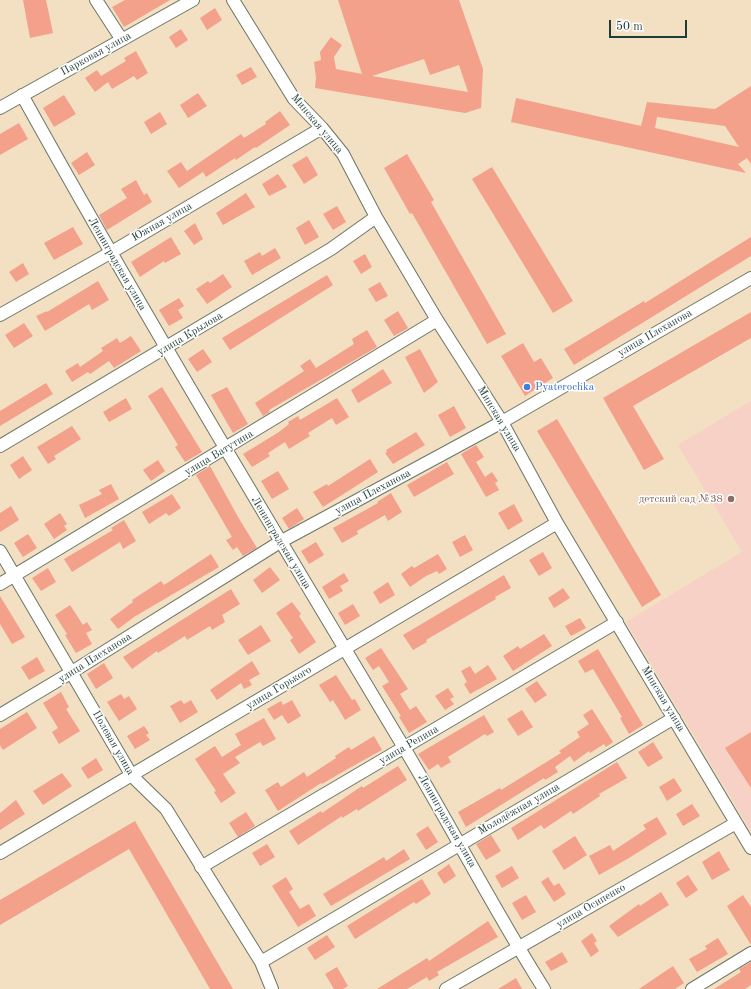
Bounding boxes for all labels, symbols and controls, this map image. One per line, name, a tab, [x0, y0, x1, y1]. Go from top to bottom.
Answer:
scale bar	[611, 12, 689, 38]
text: 50 m	[616, 21, 643, 33]
street label: Парковая улица	[59, 29, 133, 79]
street label: Минская улица	[288, 91, 346, 157]
street label: Южная улица	[130, 199, 194, 245]
street label: Ленинградская улица	[85, 215, 149, 313]
street label: улица Плеханова	[615, 306, 695, 360]
street label: улица Крылова	[155, 309, 225, 359]
place label: Pyaterochka	[535, 380, 594, 394]
marker: Pyaterochka	[522, 382, 532, 392]
street label: Минская улица	[474, 384, 524, 454]
street label: улица Ватутина	[182, 427, 256, 479]
street label: улица Плеханова	[333, 466, 413, 518]
place label: детский сад №38	[639, 492, 723, 506]
street label: Ленинградская улица	[248, 494, 314, 592]
marker: детский сад №38	[726, 494, 736, 504]
street label: улица Плеханова	[56, 630, 134, 686]
street label: улица Горького	[244, 663, 314, 713]
street label: Минская улица	[638, 664, 688, 734]
street label: Полевая улица	[89, 708, 137, 778]
street label: улица Репина	[377, 723, 441, 767]
street label: Ленинградская улица	[415, 772, 479, 870]
street label: Молодёжная улица	[476, 780, 562, 838]
street label: улица Осипенко	[554, 881, 628, 931]

